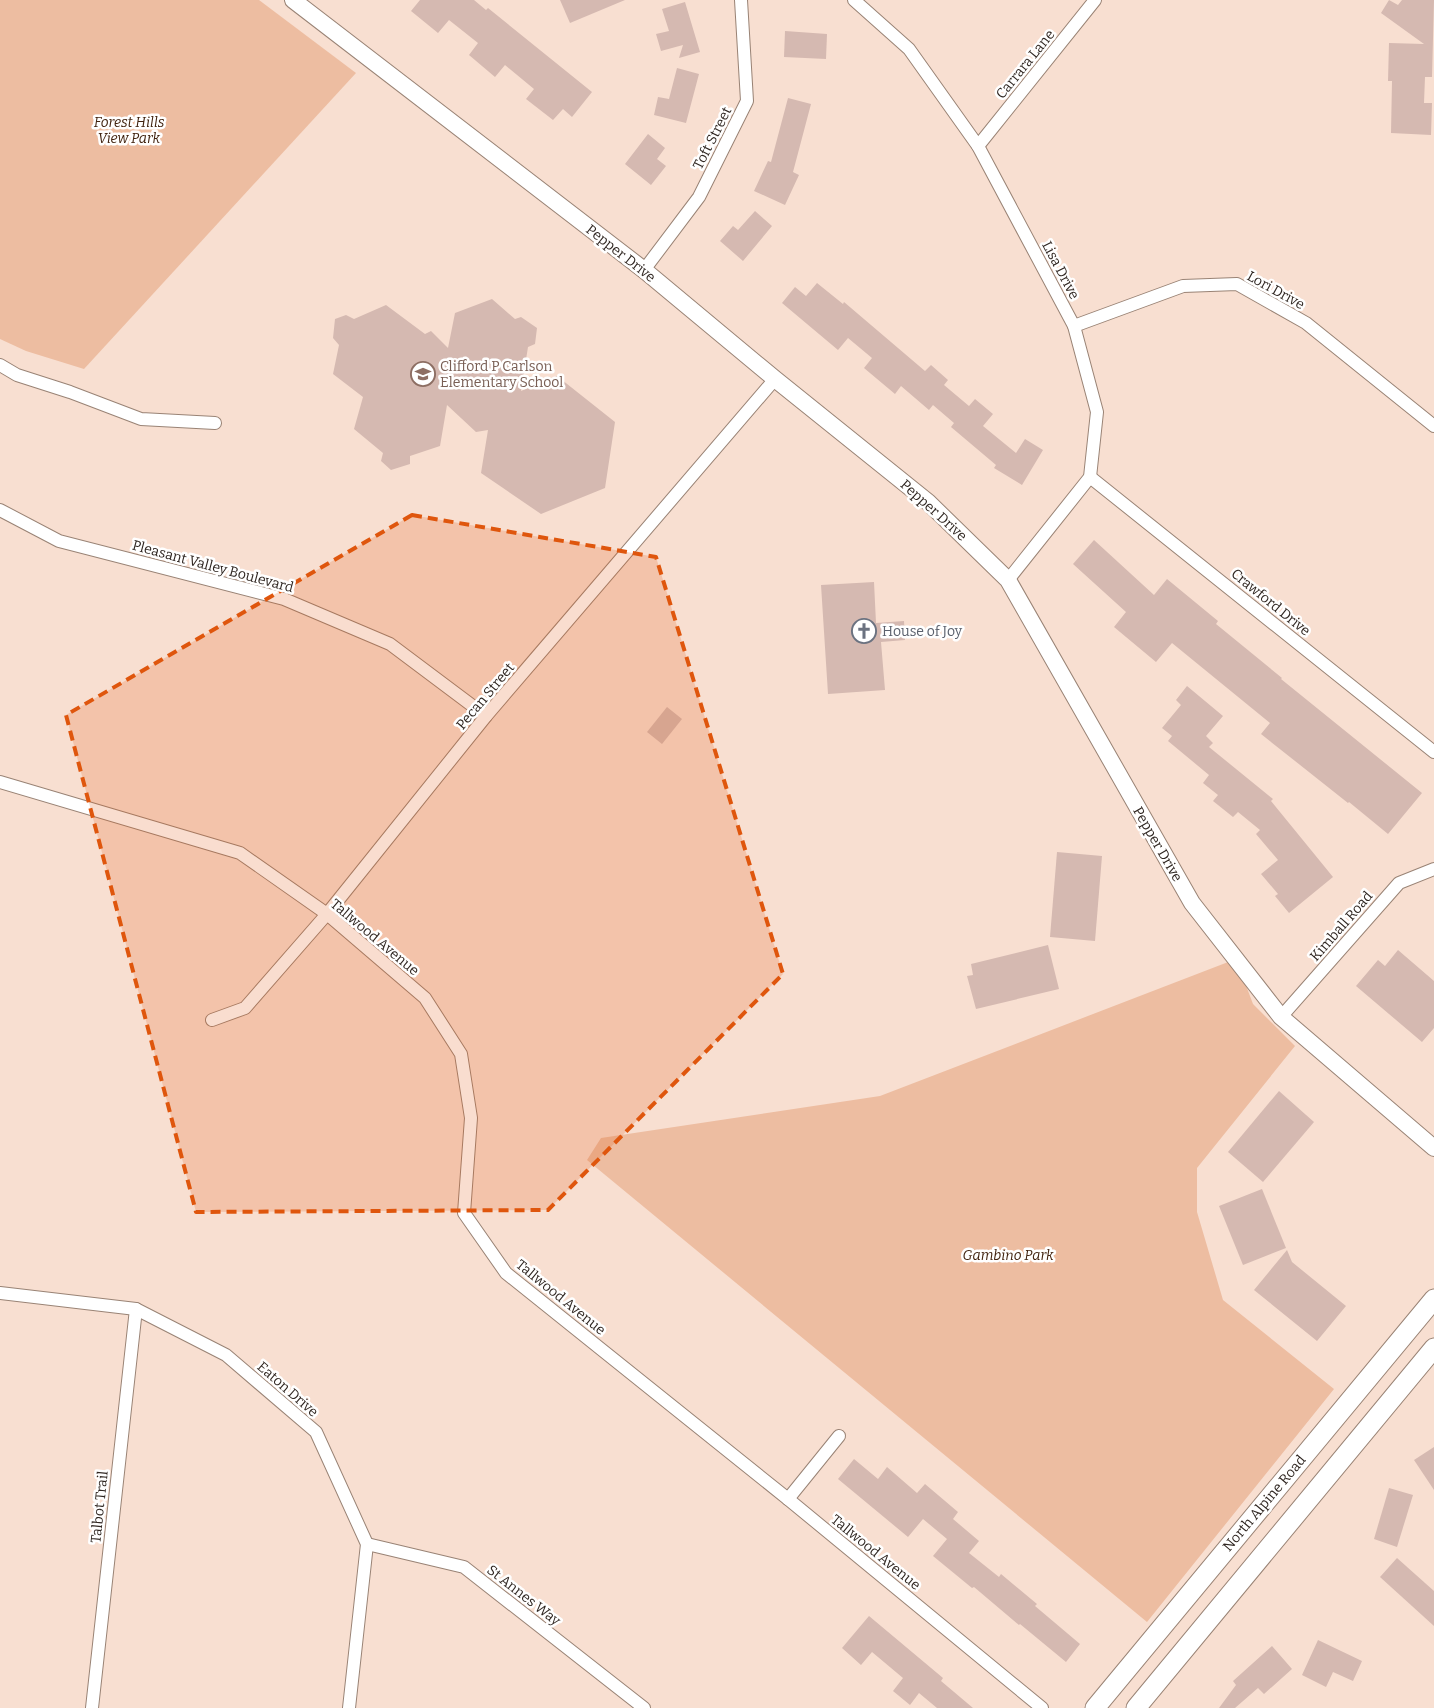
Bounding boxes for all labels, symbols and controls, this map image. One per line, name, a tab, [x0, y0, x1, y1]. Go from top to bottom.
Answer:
street label: Carrara Lane	[992, 26, 1058, 102]
street label: Toft Street	[689, 104, 735, 172]
park label: Forest Hills View Park	[94, 114, 165, 147]
street label: Pepper Drive	[583, 221, 659, 286]
street label: Lisa Drive	[1038, 238, 1083, 302]
street label: Lori Drive	[1244, 268, 1307, 313]
place label: Clifford P Carlson Elementary School	[440, 358, 563, 391]
school or university icon: Clifford P Carlson Elementary School	[410, 361, 436, 387]
street label: Pepper Drive	[897, 476, 970, 545]
street label: Pleasant Valley Boulevard	[130, 537, 295, 596]
street label: Crawford Drive	[1228, 565, 1314, 640]
church icon: House of Joy	[851, 618, 877, 644]
place label: House of Joy	[882, 623, 963, 640]
street label: Pecan Street	[453, 660, 518, 733]
street label: Pepper Drive	[1129, 804, 1186, 885]
street label: Kimball Road	[1306, 888, 1376, 965]
street label: Tallwood Avenue	[327, 895, 422, 979]
park label: Gambino Park	[962, 1247, 1054, 1264]
street label: Tallwood Avenue	[513, 1256, 609, 1339]
street label: Eaton Drive	[254, 1358, 322, 1420]
street label: North Alpine Road	[1219, 1452, 1309, 1555]
street label: Talbot Trail	[87, 1470, 112, 1544]
street label: Tallwood Avenue	[828, 1511, 924, 1594]
street label: St Annes Way	[484, 1561, 564, 1630]

